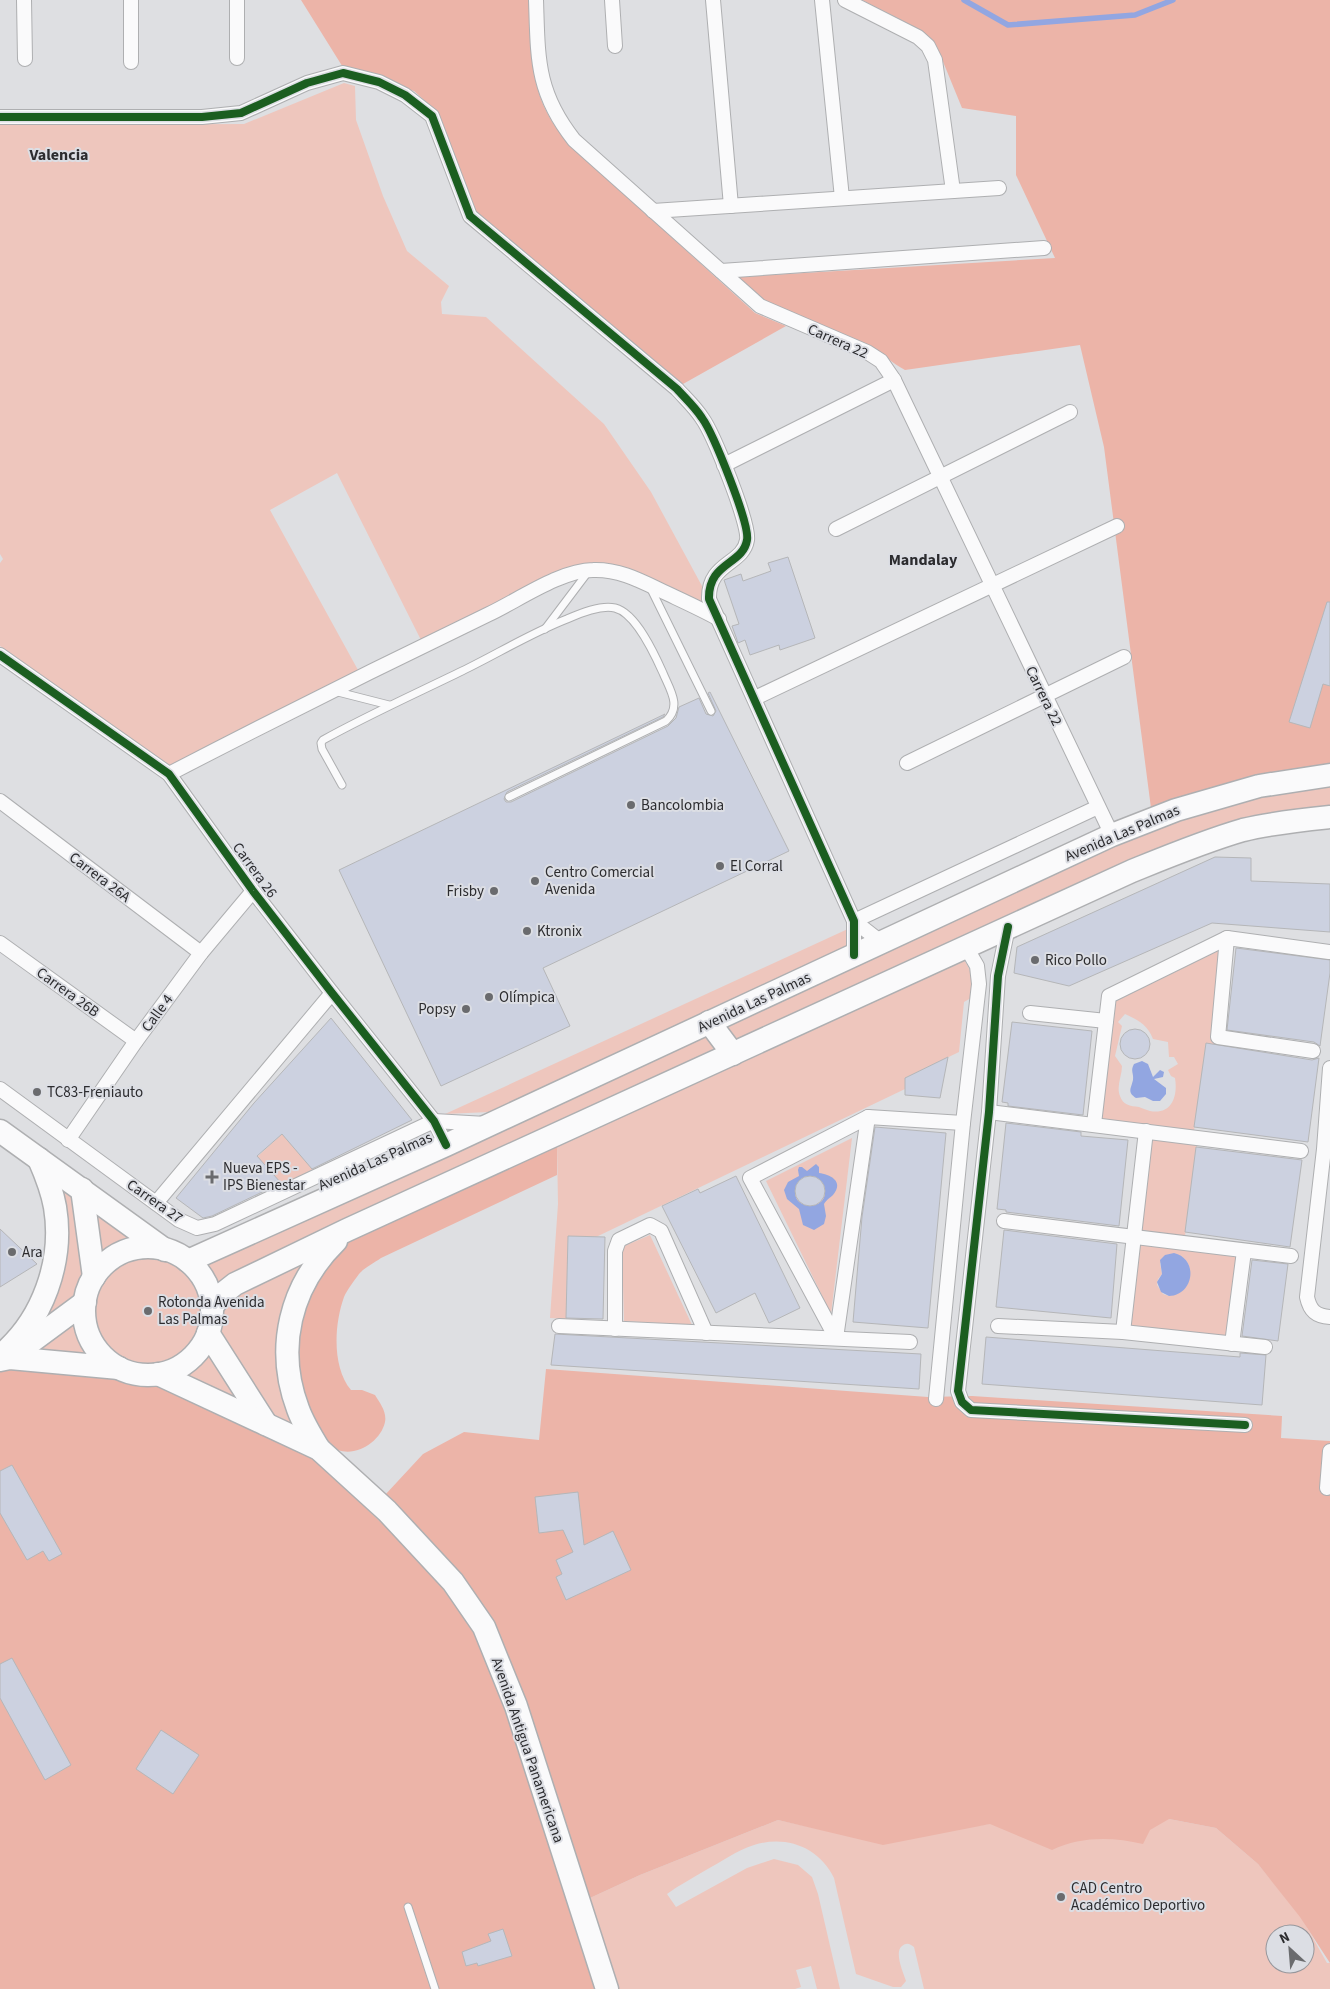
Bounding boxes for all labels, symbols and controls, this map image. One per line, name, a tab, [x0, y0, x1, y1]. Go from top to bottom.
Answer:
district label: Valencia	[28, 144, 89, 166]
street label: Carrera 22	[804, 319, 871, 364]
district label: Mandalay	[889, 549, 958, 571]
street label: Carrera 22	[1020, 663, 1067, 730]
place label: Bancolombia	[641, 795, 724, 816]
marker: Bancolombia	[625, 799, 637, 811]
street label: Avenida Las Palmas	[1062, 800, 1183, 867]
street label: Carrera 26	[227, 838, 282, 902]
street label: Carrera 26A	[65, 847, 136, 908]
place label: El Corral	[730, 856, 783, 877]
marker: El Corral	[714, 860, 726, 872]
place label: Centro Comercial Avenida	[545, 862, 654, 900]
marker: Centro Comercial Avenida	[529, 875, 541, 887]
place label: Frisby	[446, 881, 484, 902]
marker: Frisby	[488, 885, 500, 897]
place label: Ktronix	[537, 921, 582, 942]
marker: Ktronix	[521, 925, 533, 937]
place label: Rico Pollo	[1045, 950, 1107, 971]
marker: Rico Pollo	[1029, 954, 1041, 966]
street label: Carrera 26B	[32, 962, 104, 1022]
street label: Avenida Las Palmas	[694, 967, 814, 1038]
place label: Olímpica	[499, 987, 555, 1008]
street label: Calle 4	[137, 990, 178, 1036]
marker: Olímpica	[483, 991, 495, 1003]
place label: Popsy	[418, 999, 456, 1020]
marker: Popsy	[460, 1003, 472, 1015]
place label: TC83-Freniauto	[47, 1082, 143, 1103]
marker: TC83-Freniauto	[31, 1086, 43, 1098]
street label: Avenida Las Palmas	[315, 1127, 436, 1196]
place label: Nueva EPS - IPS Bienestar	[223, 1158, 306, 1196]
marker: Nueva EPS - IPS Bienestar	[205, 1170, 219, 1184]
street label: Carrera 27	[122, 1174, 187, 1228]
place label: Ara	[22, 1242, 43, 1263]
marker: Ara	[6, 1246, 18, 1258]
place label: Rotonda Avenida Las Palmas	[158, 1292, 265, 1330]
marker: Rotonda Avenida Las Palmas	[142, 1305, 154, 1317]
street label: Avenida Antigua Panamericana	[486, 1655, 569, 1846]
place label: CAD Centro Académico Deportivo	[1071, 1878, 1205, 1916]
marker: CAD Centro Académico Deportivo	[1055, 1891, 1067, 1903]
north arrow	[1265, 1924, 1315, 1974]
text: N	[1276, 1927, 1293, 1949]

